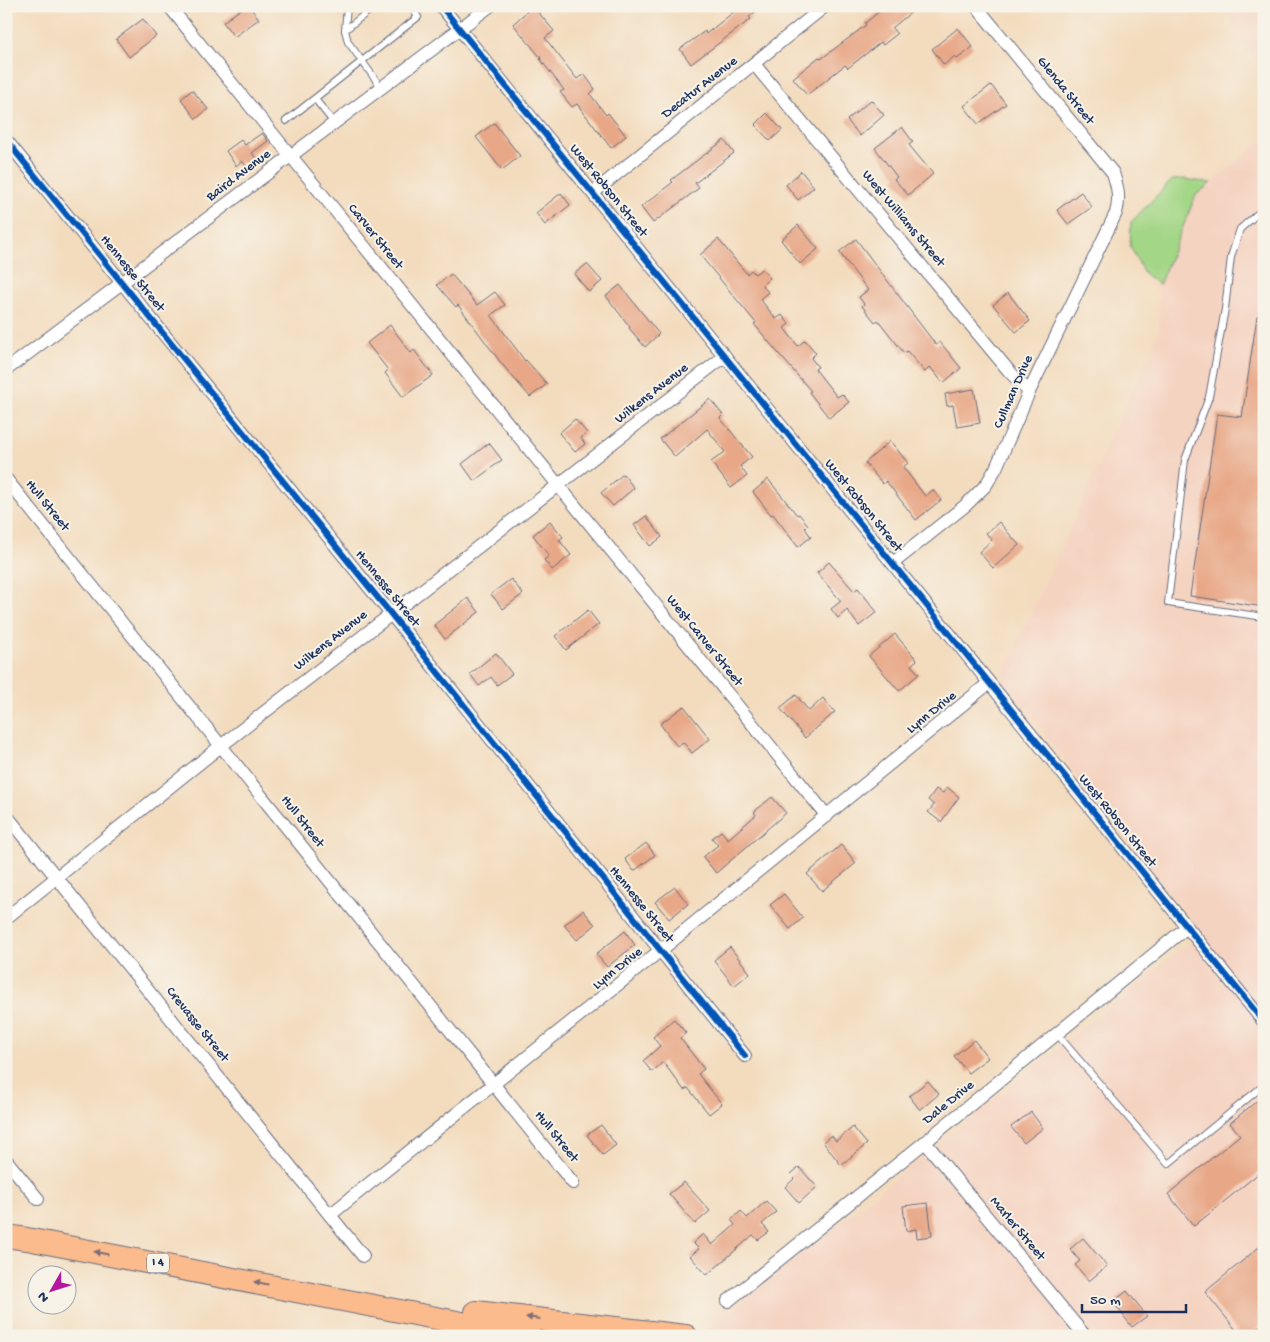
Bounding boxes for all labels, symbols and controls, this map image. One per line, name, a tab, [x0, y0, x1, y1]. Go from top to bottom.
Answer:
street label: Decatur Avenue	[658, 53, 742, 123]
street label: Glenda Street	[1032, 54, 1098, 129]
street label: West Robson Street	[565, 141, 652, 242]
street label: Baird Avenue	[203, 146, 275, 206]
street label: West Williams Street	[858, 167, 949, 272]
street label: Carver Street	[343, 201, 407, 274]
street label: Hennesse Street	[96, 232, 169, 317]
street label: Cullman Drive	[990, 352, 1038, 431]
street label: Wilkens Avenue	[612, 360, 693, 428]
street label: West Robson Street	[820, 456, 907, 557]
street label: Hull Street	[21, 477, 74, 536]
street label: Hennesse Street	[351, 547, 424, 632]
street label: West Carver Street	[662, 592, 747, 691]
street label: Wilkens Avenue	[291, 607, 372, 675]
street label: Lynn Drive	[904, 687, 961, 738]
street label: West Robson Street	[1074, 771, 1161, 872]
street label: Hull Street	[276, 793, 328, 852]
street label: Hennesse Street	[605, 863, 678, 948]
street label: Lynn Drive	[590, 943, 647, 994]
street label: Crevasse Street	[161, 984, 233, 1067]
street label: Dale Drive	[919, 1077, 979, 1129]
street label: Hull Street	[530, 1108, 583, 1167]
street label: Marler Street	[985, 1194, 1050, 1265]
one-way arrow	[93, 1248, 109, 1256]
road number: I 4	[147, 1254, 169, 1272]
north arrow	[28, 1264, 78, 1314]
one-way arrow	[253, 1279, 269, 1287]
scale bar	[1082, 1282, 1186, 1314]
text: N	[34, 1288, 53, 1306]
text: 50 m	[1090, 1292, 1121, 1310]
one-way arrow	[525, 1314, 541, 1322]

